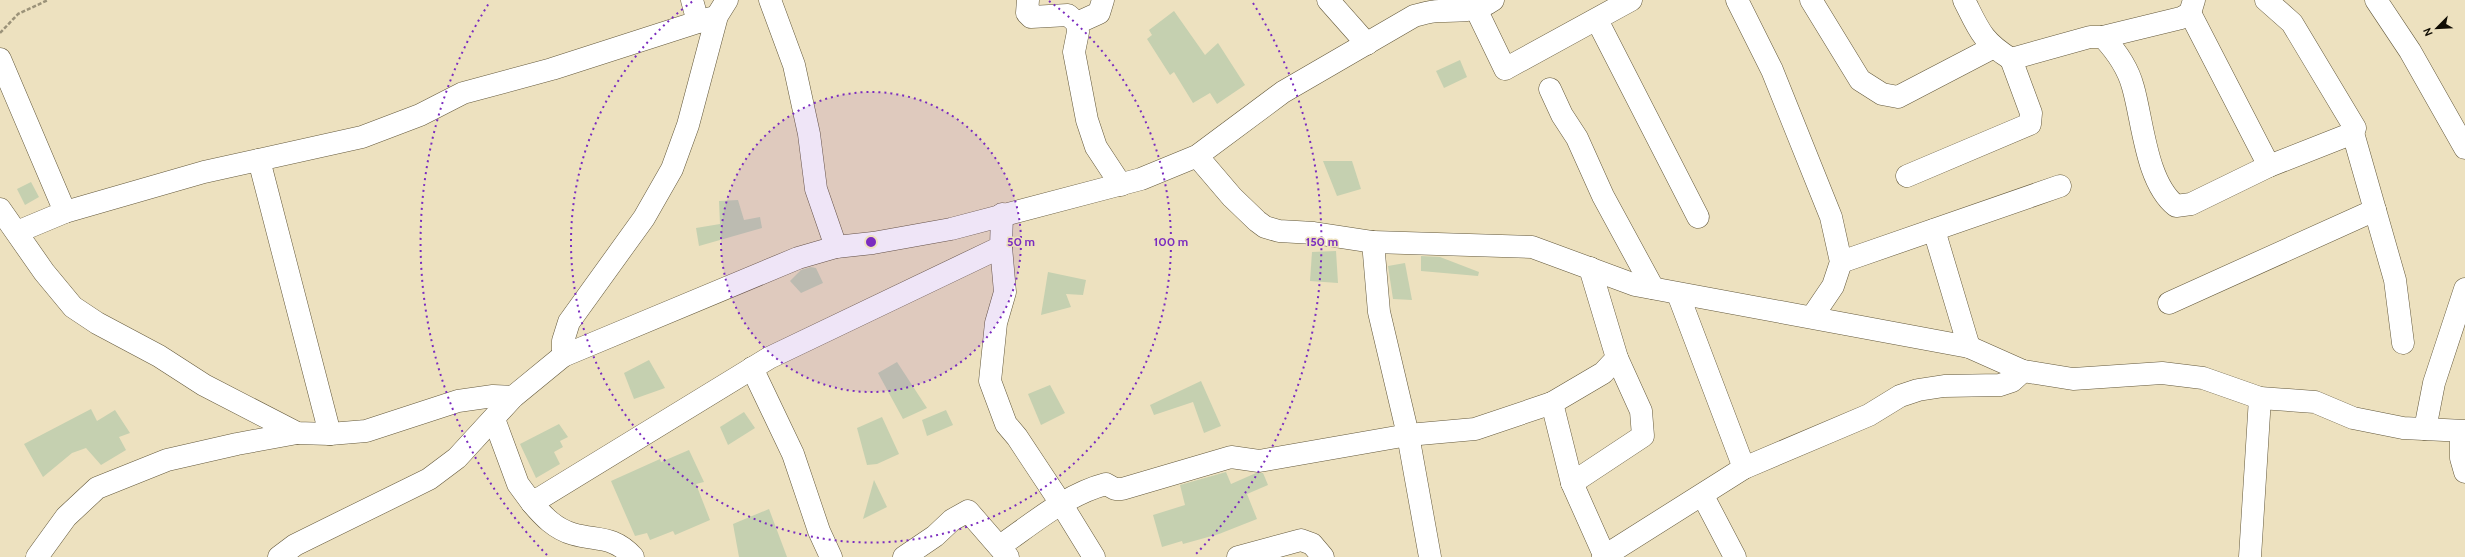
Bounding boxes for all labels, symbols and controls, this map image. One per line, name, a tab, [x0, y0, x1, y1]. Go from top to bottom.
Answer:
north arrow	[2417, 8, 2457, 48]
text: N	[2420, 26, 2436, 38]
text: 50 m	[1007, 234, 1035, 249]
text: 100 m	[1154, 234, 1188, 249]
text: 150 m	[1306, 234, 1338, 249]
centre of rings	[864, 235, 878, 249]

